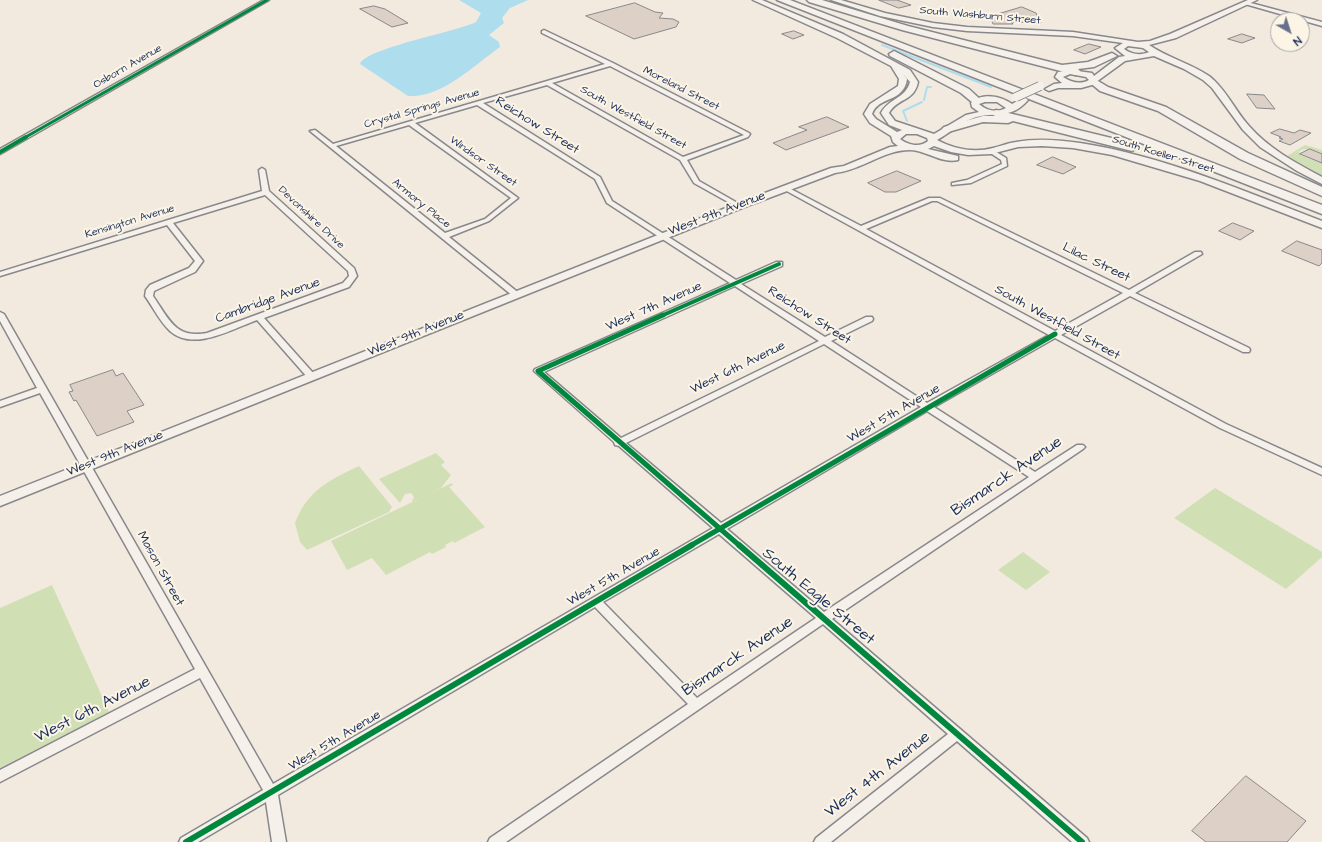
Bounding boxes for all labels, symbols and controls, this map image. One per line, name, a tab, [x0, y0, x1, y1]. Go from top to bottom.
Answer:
street label: South Washburn Street	[919, 4, 1041, 28]
north arrow	[1270, 12, 1310, 52]
text: N	[1290, 33, 1305, 49]
street label: Osborn Avenue	[91, 42, 165, 92]
street label: Moreland Street	[641, 64, 721, 114]
street label: South Westfield Street	[578, 83, 688, 153]
street label: Crystal Springs Avenue	[363, 86, 481, 132]
street label: Reichow Street	[492, 94, 582, 158]
street label: South Koeller Street	[1111, 133, 1215, 177]
street label: Windsor Street	[447, 134, 519, 190]
street label: Armory Place	[389, 176, 453, 232]
street label: Devonshire Drive	[275, 184, 347, 252]
street label: West 9th Avenue	[666, 188, 768, 240]
street label: Kensington Avenue	[84, 202, 176, 242]
street label: Lilac Street	[1060, 240, 1132, 286]
street label: Cambridge Avenue	[214, 275, 322, 327]
street label: West 7th Avenue	[604, 279, 704, 335]
street label: South Westfield Street	[992, 282, 1122, 364]
street label: Reichow Street	[764, 283, 854, 349]
street label: West 9th Avenue	[365, 308, 467, 360]
street label: West 6th Avenue	[688, 338, 788, 398]
street label: West 5th Avenue	[845, 381, 943, 447]
street label: West 9th Avenue	[64, 428, 166, 480]
street label: Bismarck Avenue	[948, 433, 1066, 521]
street label: Mason Street	[133, 529, 187, 609]
street label: West 5th Avenue	[565, 544, 663, 610]
street label: South Eagle Street	[758, 544, 878, 650]
street label: Bismarck Avenue	[679, 613, 797, 701]
street label: West 6th Avenue	[32, 673, 154, 747]
street label: West 5th Avenue	[286, 707, 384, 775]
street label: West 4th Avenue	[822, 728, 934, 822]

